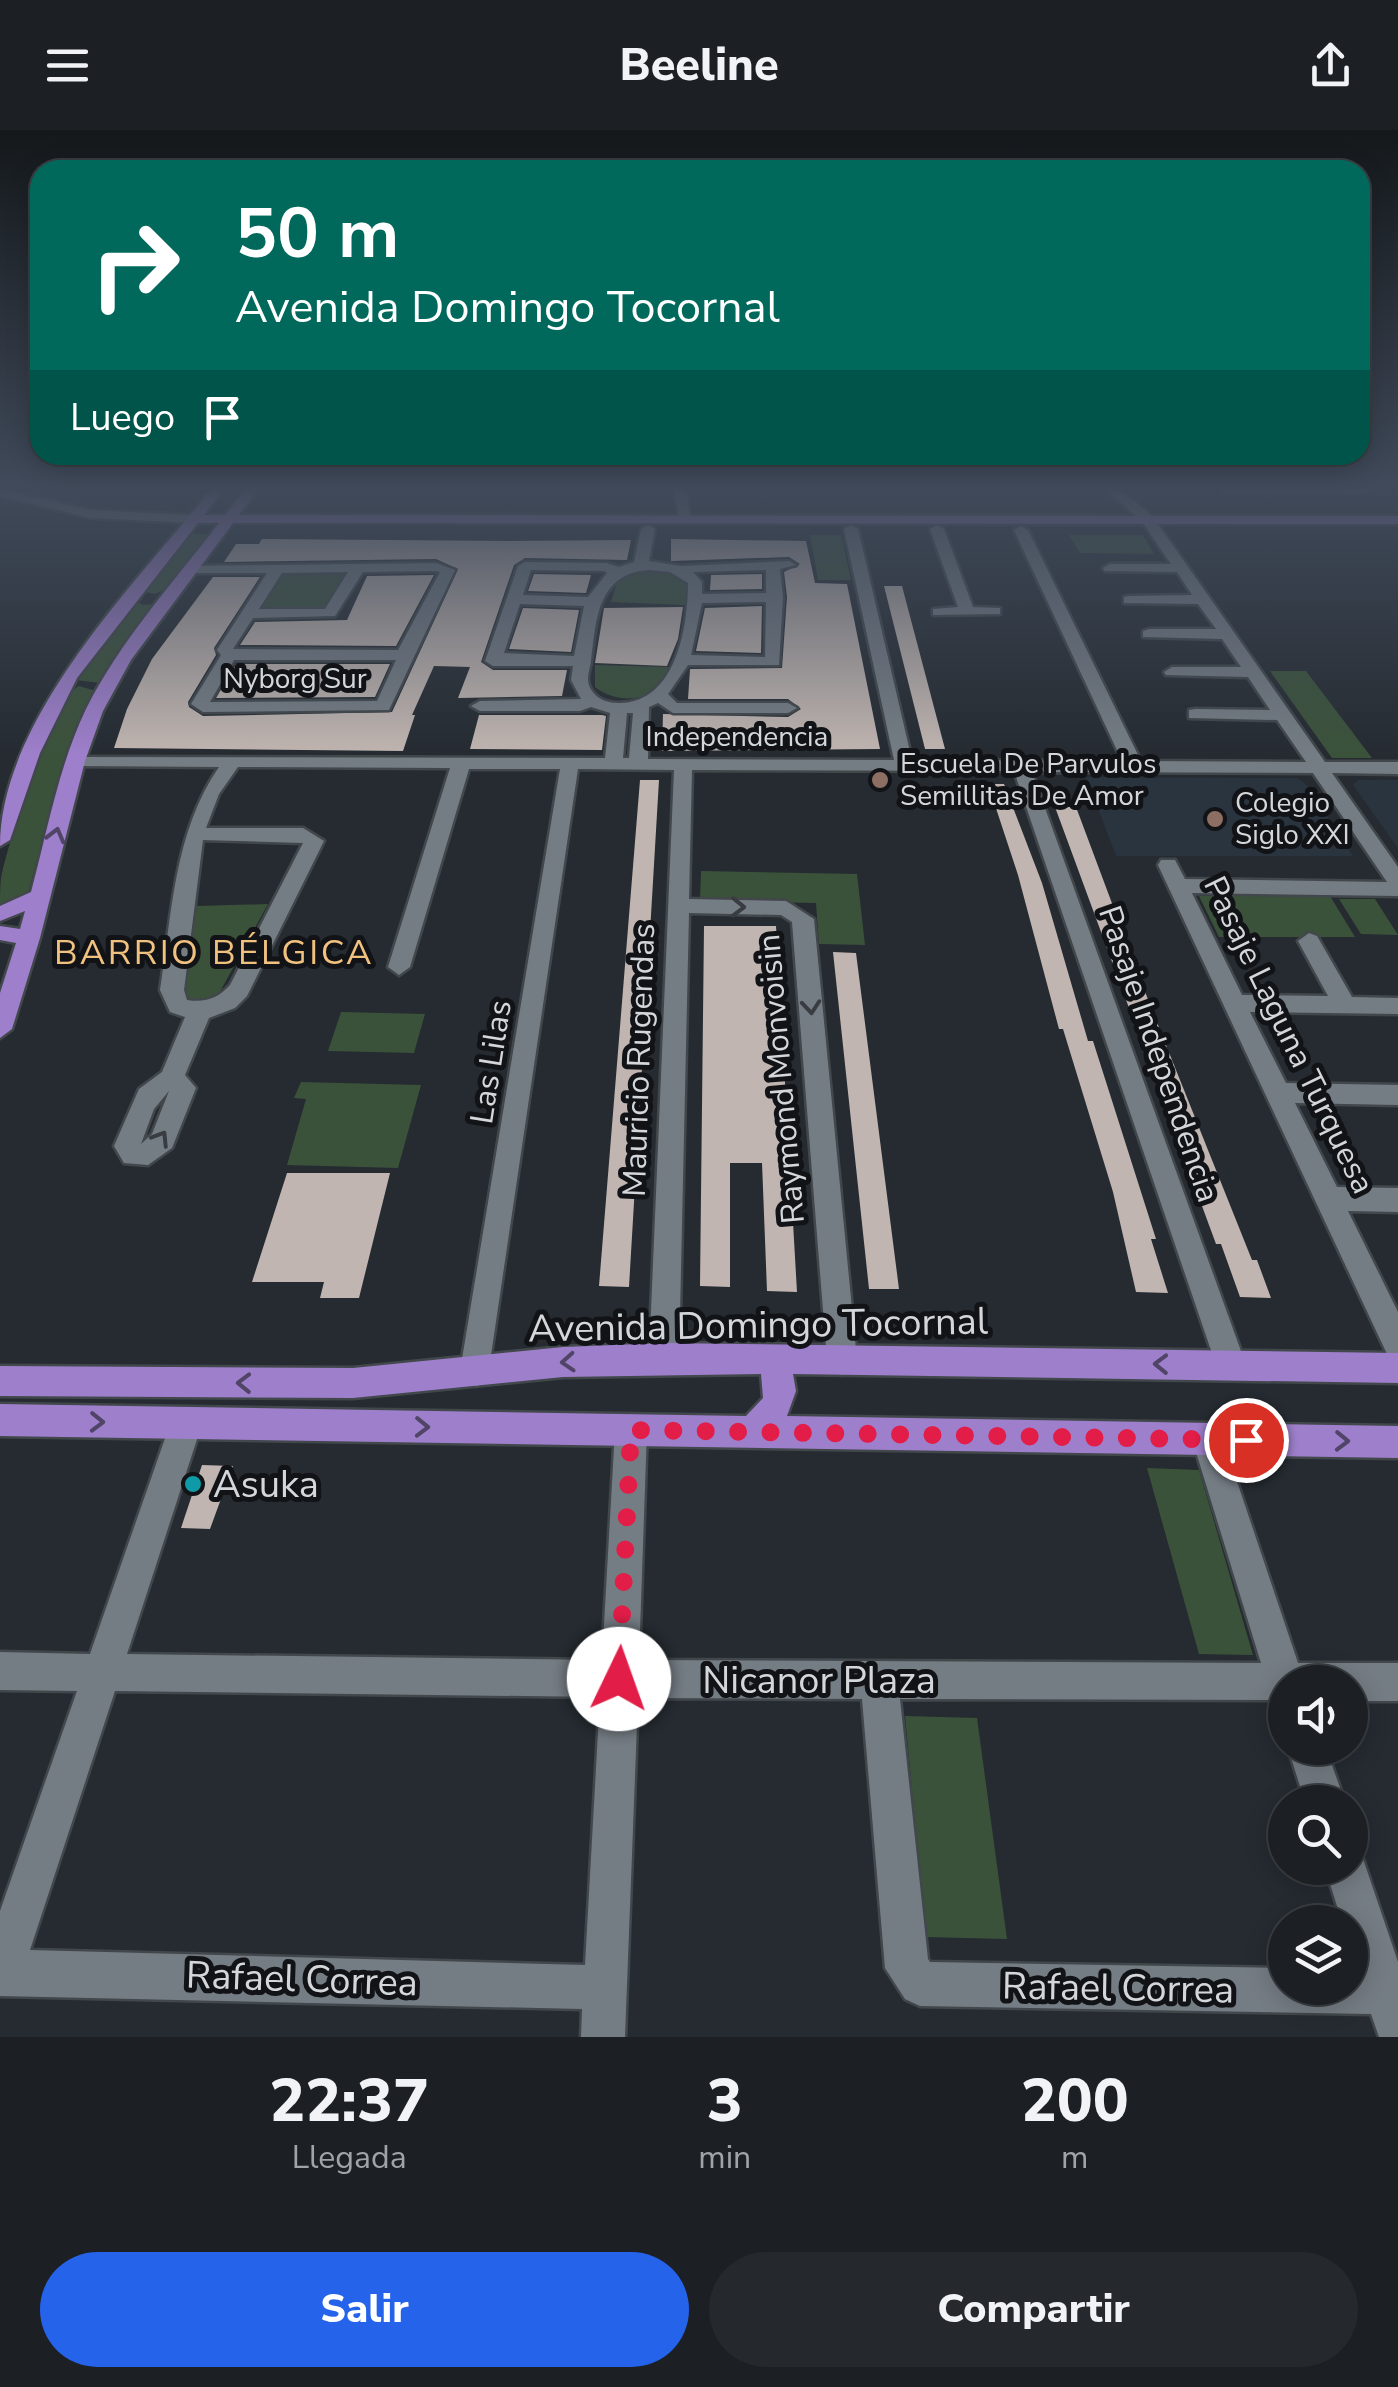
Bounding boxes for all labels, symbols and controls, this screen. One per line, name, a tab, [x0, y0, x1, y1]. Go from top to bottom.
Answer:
text: Beeline	[619, 35, 779, 96]
icon: menu	[40, 38, 95, 93]
icon: share	[1303, 38, 1358, 93]
text: 50 m	[235, 186, 399, 282]
icon: right	[70, 200, 200, 330]
text: Avenida Domingo Tocornal	[235, 277, 780, 338]
icon: arrive	[195, 390, 250, 445]
text: Luego	[70, 392, 175, 443]
street label: Nyborg Sur	[223, 660, 367, 698]
street label: Independencia	[646, 718, 828, 756]
place label: Escuela De Parvulos Semillitas De Amor	[900, 745, 1156, 815]
marker: Escuela De Parvulos Semillitas De Amor	[869, 769, 891, 791]
place label: Colegio Siglo XXI	[1235, 784, 1350, 854]
marker: Colegio Siglo XXI	[1204, 808, 1226, 830]
one-way arrow	[45, 827, 66, 844]
street label: Pasaje Laguna Turquesa	[1193, 869, 1385, 1201]
one-way arrow	[731, 896, 747, 917]
street label: Pasaje Independencia	[1088, 900, 1230, 1208]
street label: Mauricio Rugendas	[613, 922, 665, 1198]
district label: BARRIO BÉLGICA	[54, 929, 374, 976]
street label: Raymond Monvoisin	[747, 932, 815, 1226]
street label: Las Lilas	[460, 997, 522, 1127]
one-way arrow	[800, 999, 822, 1015]
one-way arrow	[149, 1130, 168, 1148]
street label: Avenida Domingo Tocornal	[528, 1295, 988, 1355]
one-way arrow	[560, 1351, 576, 1373]
one-way arrow	[1152, 1354, 1168, 1375]
one-way arrow	[236, 1372, 252, 1393]
pin	[1204, 1398, 1289, 1483]
one-way arrow	[90, 1411, 106, 1433]
icon: arrive	[1219, 1413, 1274, 1468]
one-way arrow	[416, 1416, 431, 1438]
one-way arrow	[1336, 1430, 1351, 1452]
place label: Asuka	[213, 1459, 319, 1510]
marker: Asuka	[182, 1473, 204, 1495]
position arrow	[567, 1627, 671, 1731]
street label: Nicanor Plaza	[702, 1655, 936, 1706]
map controls	[1268, 1665, 1368, 2005]
button: sound	[1268, 1665, 1368, 1765]
button: search	[1268, 1785, 1368, 1885]
button: layers	[1268, 1905, 1368, 2005]
street label: Rafael Correa	[185, 1949, 419, 2009]
street label: Rafael Correa	[1002, 1960, 1234, 2016]
text: 22:37	[269, 2060, 429, 2142]
text: 3	[707, 2060, 743, 2142]
text: 200	[1021, 2060, 1129, 2142]
text: Llegada	[292, 2136, 407, 2179]
text: min	[698, 2136, 751, 2179]
text: m	[1061, 2136, 1088, 2179]
button: Salir	[40, 2252, 689, 2367]
button: Compartir	[709, 2252, 1358, 2367]

